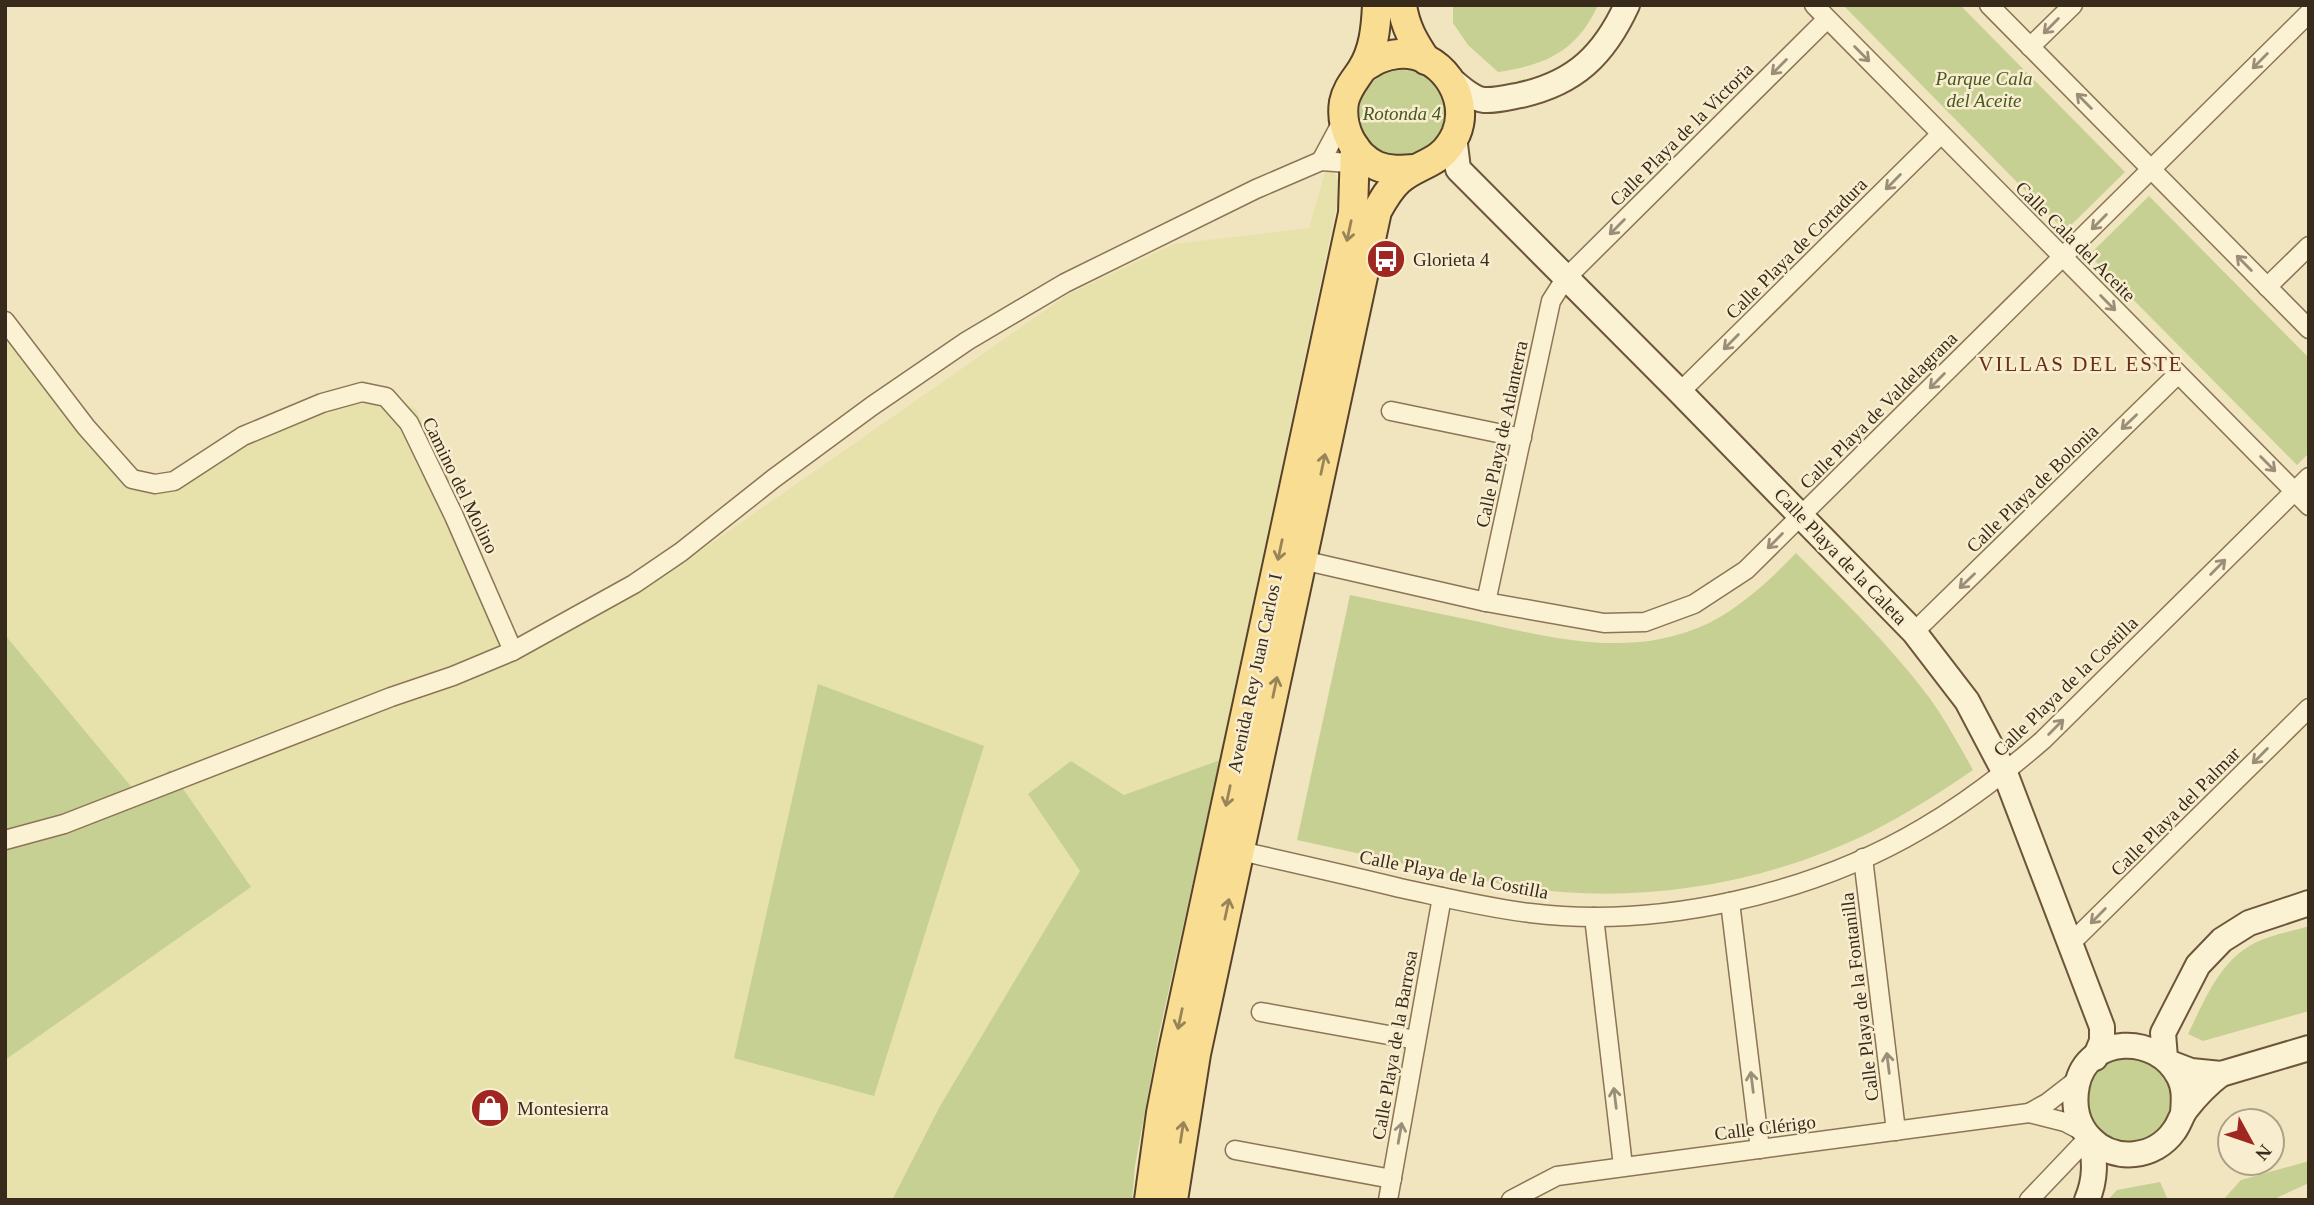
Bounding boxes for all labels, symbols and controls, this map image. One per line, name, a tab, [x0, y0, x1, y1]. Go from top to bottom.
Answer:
one-way arrow	[2043, 18, 2060, 35]
one-way arrow	[1853, 45, 1870, 62]
one-way arrow	[2252, 53, 2269, 70]
street label: Calle Playa de la Victoria	[1605, 58, 1758, 210]
one-way arrow	[1770, 58, 1787, 75]
park label: Parque Cala del Aceite	[1935, 68, 2032, 111]
one-way arrow	[2075, 93, 2092, 110]
park label: Rotonda 4	[1362, 103, 1442, 124]
street label: Calle Playa de Cortadura	[1722, 173, 1872, 323]
one-way arrow	[1884, 174, 1901, 191]
street label: Calle Cala del Aceite	[2011, 177, 2140, 306]
one-way arrow	[2090, 213, 2107, 230]
one-way arrow	[1609, 219, 1626, 236]
one-way arrow	[1342, 220, 1355, 242]
bus stop icon: Glorieta 4	[1365, 238, 1407, 280]
place label: Glorieta 4	[1413, 249, 1490, 270]
one-way arrow	[2235, 255, 2252, 272]
one-way arrow	[2099, 294, 2116, 311]
street label: Calle Playa de Valdelagrana	[1796, 327, 1962, 493]
one-way arrow	[1722, 334, 1739, 351]
street label: Calle Playa de Atlanterra	[1471, 338, 1532, 529]
district label: VILLAS DEL ESTE	[1978, 352, 2184, 376]
one-way arrow	[1928, 373, 1945, 390]
one-way arrow	[2121, 413, 2138, 430]
street label: Camino del Molino	[418, 414, 503, 557]
street label: Calle Playa de Bolonia	[1962, 420, 2103, 557]
one-way arrow	[1316, 453, 1330, 476]
one-way arrow	[2259, 456, 2276, 473]
street label: Calle Playa de la Caleta	[1770, 484, 1912, 629]
one-way arrow	[1767, 533, 1784, 550]
one-way arrow	[1273, 538, 1287, 561]
one-way arrow	[2209, 559, 2226, 576]
street label: Avenida Rey Juan Carlos I	[1223, 571, 1286, 775]
one-way arrow	[1958, 572, 1975, 589]
street label: Calle Playa de la Costilla	[1989, 612, 2142, 761]
one-way arrow	[1268, 676, 1282, 699]
one-way arrow	[2047, 719, 2064, 736]
street label: Calle Playa del Palmar	[2107, 742, 2245, 880]
one-way arrow	[2252, 748, 2269, 765]
one-way arrow	[1220, 784, 1234, 807]
street label: Calle Playa de la Costilla	[1358, 846, 1551, 903]
street label: Calle Playa de la Fontanilla	[1836, 891, 1883, 1102]
one-way arrow	[1221, 898, 1235, 921]
one-way arrow	[2090, 908, 2107, 925]
street label: Calle Playa de la Barrosa	[1367, 948, 1422, 1141]
one-way arrow	[1173, 1007, 1187, 1030]
one-way arrow	[1881, 1052, 1894, 1075]
one-way arrow	[1745, 1071, 1758, 1093]
shop icon: Montesierra	[469, 1087, 511, 1129]
one-way arrow	[1609, 1087, 1622, 1110]
place label: Montesierra	[517, 1098, 609, 1119]
north arrow	[2216, 1107, 2286, 1177]
street label: Calle Clérigo	[1713, 1111, 1817, 1144]
one-way arrow	[1176, 1121, 1189, 1144]
one-way arrow	[1394, 1122, 1407, 1145]
text: N	[2251, 1141, 2276, 1165]

